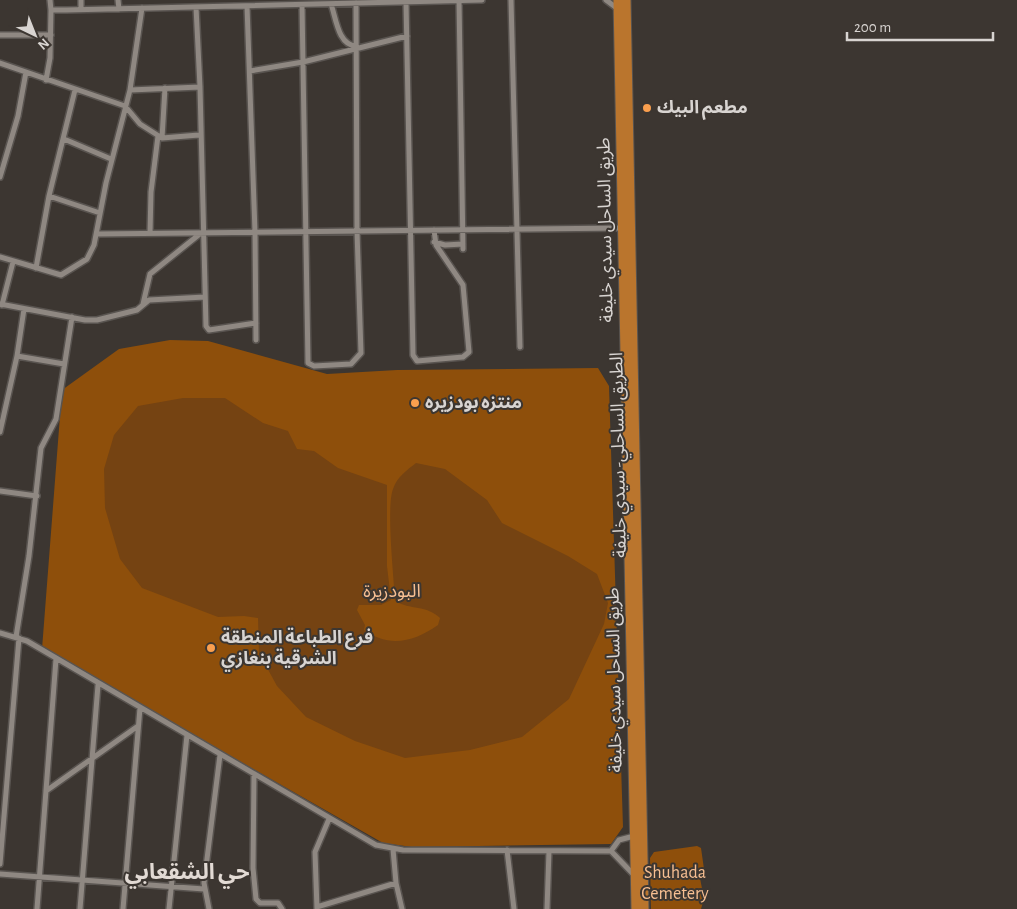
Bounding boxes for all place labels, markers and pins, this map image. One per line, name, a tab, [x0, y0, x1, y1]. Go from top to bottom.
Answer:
place label: مطعم البيك	[657, 99, 748, 120]
marker: مطعم البيك	[641, 102, 653, 114]
place label: منتزه بودزيره	[425, 394, 522, 413]
marker: منتزه بودزيره	[409, 397, 421, 409]
place label: فرع الطباعة المنطقة الشرقية بنغازي	[221, 627, 373, 672]
marker: فرع الطباعة المنطقة الشرقية بنغازي	[205, 642, 217, 654]

